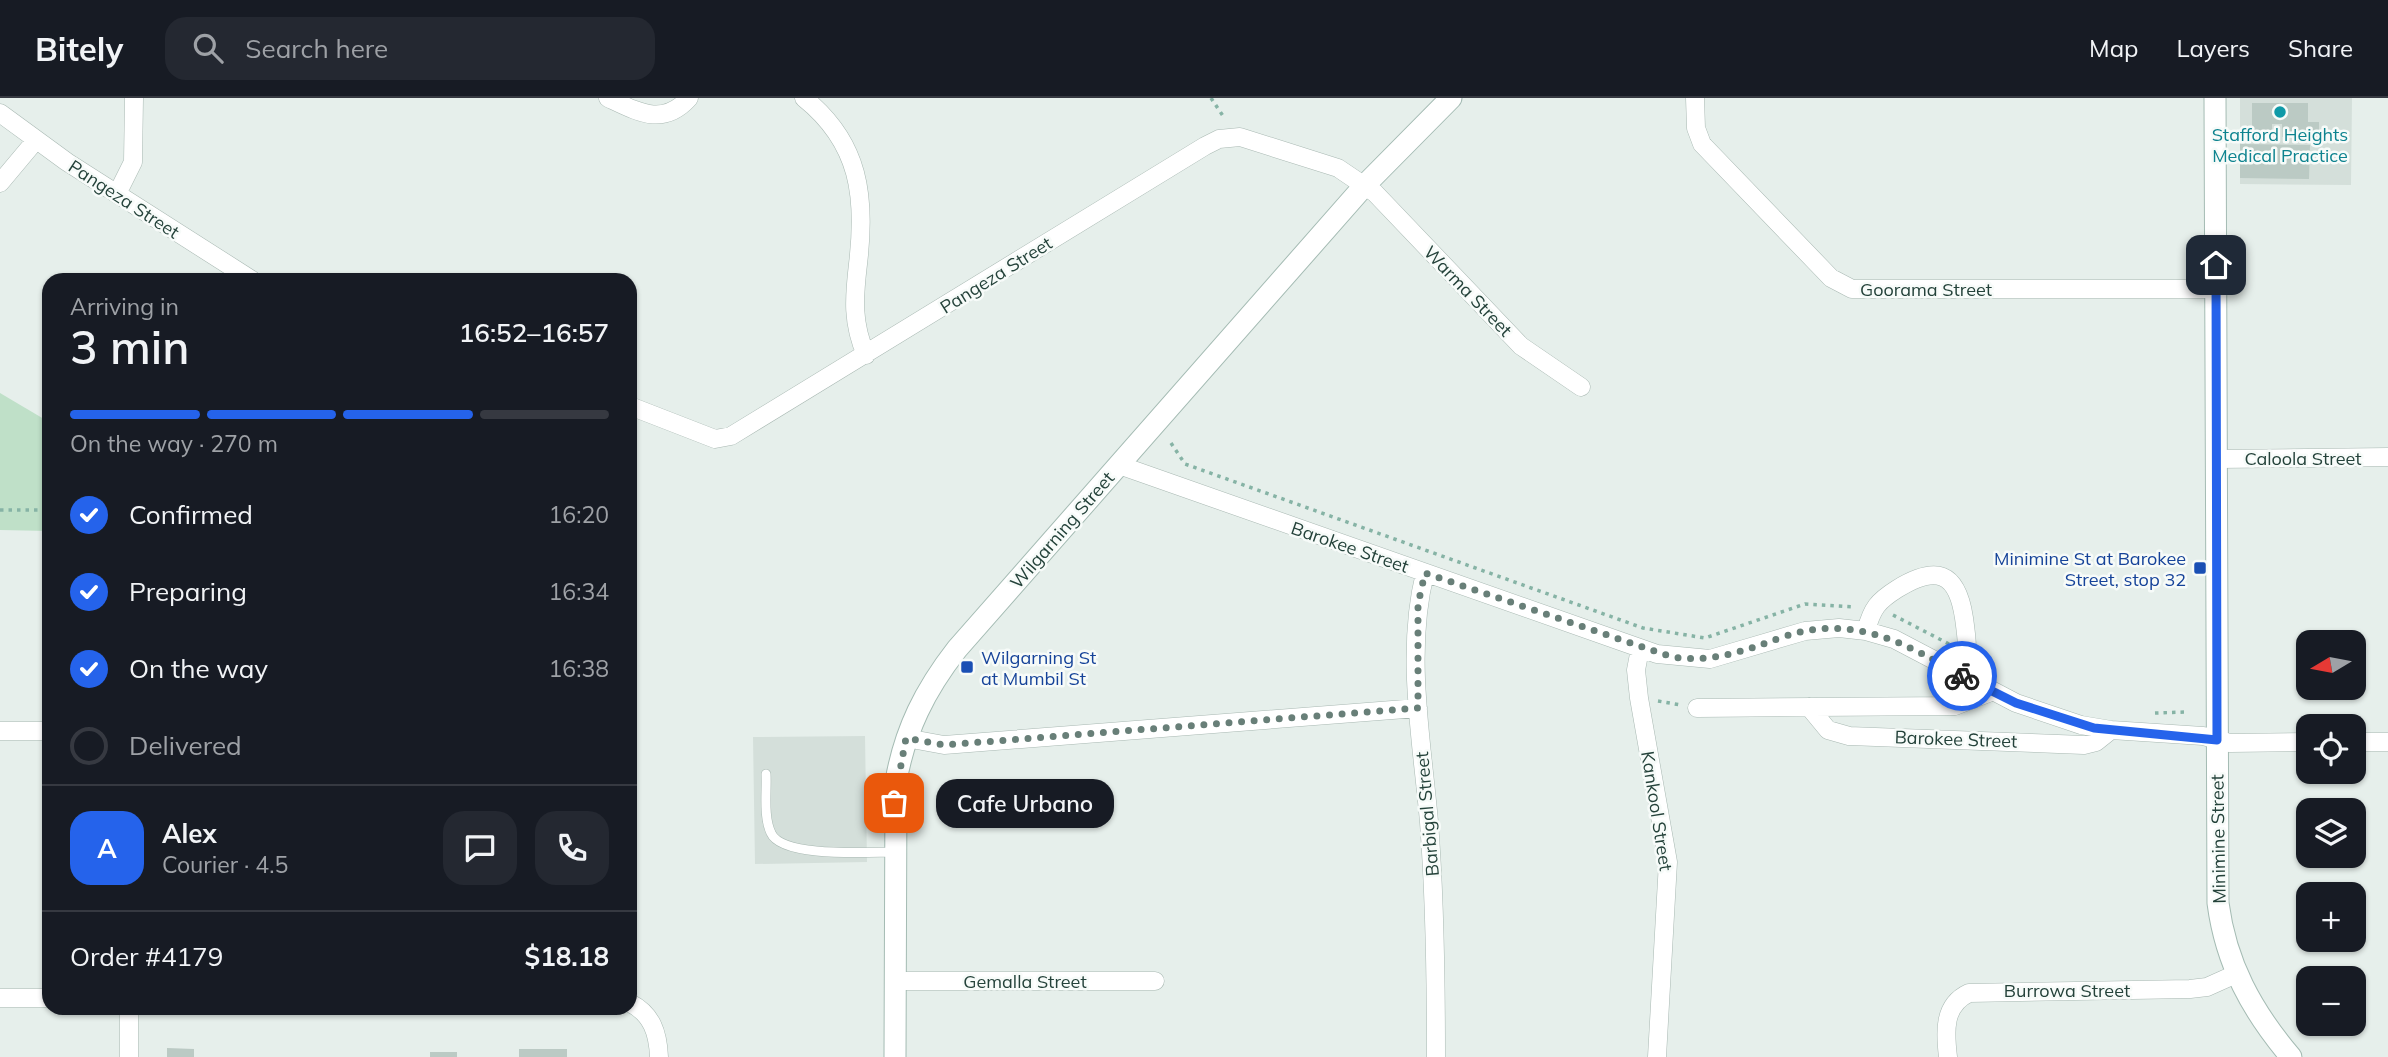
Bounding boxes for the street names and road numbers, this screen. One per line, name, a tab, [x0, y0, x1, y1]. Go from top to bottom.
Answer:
street label: Pangeza Street	[64, 155, 184, 243]
street label: Pangeza Street	[936, 231, 1056, 319]
street label: Warma Street	[1419, 241, 1517, 341]
street label: Goorama Street	[1860, 278, 1992, 301]
street label: Caloola Street	[2244, 447, 2362, 470]
street label: Wilgarning Street	[1005, 467, 1119, 593]
street label: Barokee Street	[1288, 516, 1412, 578]
street label: Barokee Street	[1894, 725, 2018, 753]
street label: Kankool Street	[1636, 749, 1678, 873]
street label: Barbigal Street	[1410, 751, 1444, 877]
street label: Minimine Street	[2205, 774, 2231, 904]
street label: Gemalla Street	[963, 970, 1087, 993]
street label: Burrowa Street	[2004, 979, 2130, 1002]

